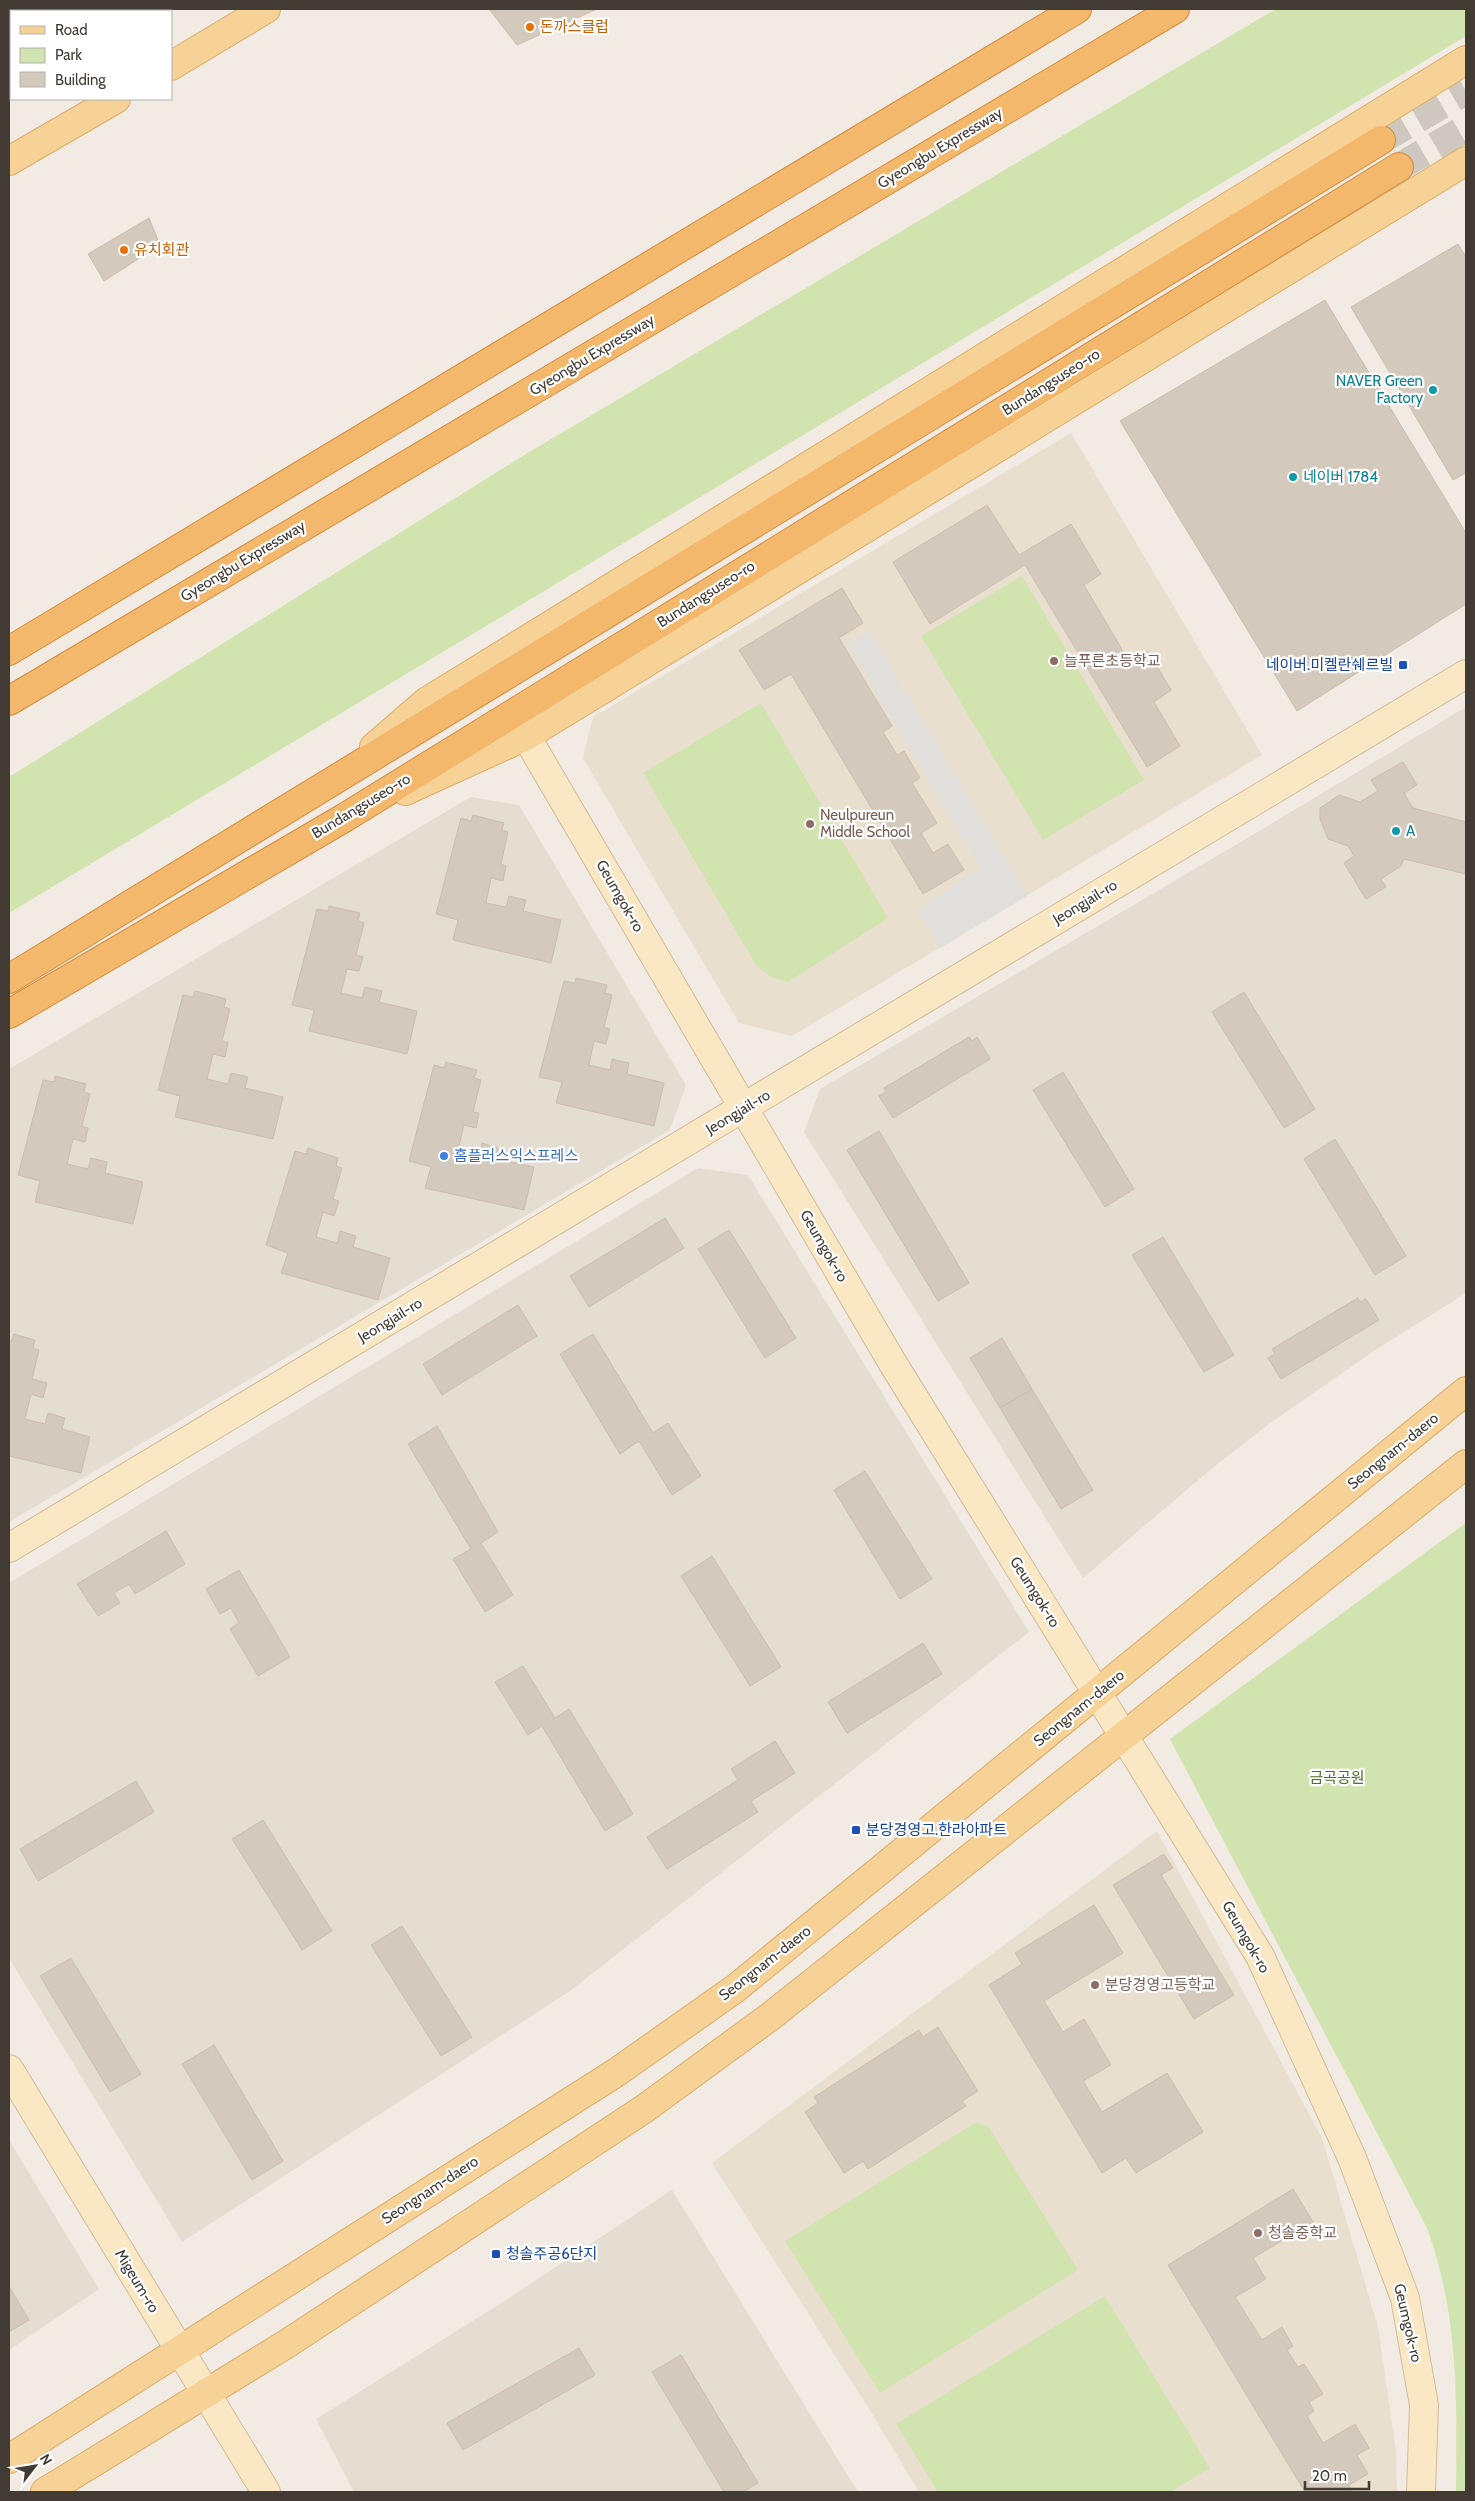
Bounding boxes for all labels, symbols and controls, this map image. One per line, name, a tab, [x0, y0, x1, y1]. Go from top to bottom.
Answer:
legend	[10, 10, 172, 100]
place label: 돈까스클럽	[540, 18, 609, 36]
text: Road	[55, 21, 88, 39]
marker: 돈까스클럽	[524, 21, 536, 33]
text: Park	[55, 46, 82, 64]
text: Building	[55, 71, 106, 89]
street label: Gyeongbu Expressway	[874, 103, 1006, 192]
place label: 유치회관	[134, 241, 189, 259]
marker: 유치회관	[118, 244, 130, 256]
street label: Gyeongbu Expressway	[526, 310, 658, 399]
street label: Bundangsuseo-ro	[999, 345, 1103, 419]
place label: NAVER Green Factory	[1336, 372, 1423, 407]
marker: NAVER Green Factory	[1427, 384, 1439, 396]
place label: 네이버 1784	[1303, 468, 1378, 486]
marker: 네이버 1784	[1287, 471, 1299, 483]
street label: Gyeongbu Expressway	[177, 516, 309, 605]
street label: Bundangsuseo-ro	[654, 557, 758, 631]
place label: 늘푸른초등학교	[1064, 652, 1161, 670]
marker: 늘푸른초등학교	[1048, 655, 1060, 667]
place label: 네이버.미켈란쉐르빌	[1266, 656, 1393, 674]
marker: 네이버.미켈란쉐르빌	[1397, 659, 1409, 671]
street label: Bundangsuseo-ro	[308, 769, 414, 843]
place label: Neulpureun Middle School	[820, 806, 911, 841]
marker: Neulpureun Middle School	[804, 818, 816, 830]
place label: A	[1406, 822, 1416, 840]
marker: A	[1390, 825, 1402, 837]
street label: Geumgok-ro	[592, 857, 648, 935]
street label: Jeongjail-ro	[1049, 876, 1120, 929]
street label: Jeongjail-ro	[702, 1086, 773, 1139]
place label: 홈플러스익스프레스	[454, 1147, 578, 1165]
marker: 홈플러스익스프레스	[438, 1150, 450, 1162]
street label: Geumgok-ro	[796, 1207, 852, 1285]
street label: Jeongjail-ro	[354, 1294, 425, 1347]
street label: Seongnam-daero	[1344, 1409, 1442, 1493]
street label: Geumgok-ro	[1006, 1553, 1064, 1631]
street label: Seongnam-daero	[1030, 1666, 1128, 1750]
park label: 금곡공원	[1309, 1769, 1365, 1787]
place label: 분당경영고.한라아파트	[866, 1821, 1007, 1839]
marker: 분당경영고.한라아파트	[850, 1824, 862, 1836]
street label: Geumgok-ro	[1218, 1898, 1274, 1976]
street label: Seongnam-daero	[715, 1922, 815, 2004]
place label: 분당경영고등학교	[1105, 1976, 1215, 1994]
marker: 분당경영고등학교	[1089, 1979, 1101, 1991]
street label: Seongnam-daero	[378, 2152, 482, 2228]
place label: 청솔중학교	[1268, 2224, 1337, 2242]
marker: 청솔중학교	[1252, 2227, 1264, 2239]
place label: 청솔주공6단지	[506, 2245, 597, 2263]
street label: Migeum-ro	[111, 2246, 163, 2316]
marker: 청솔주공6단지	[490, 2248, 502, 2260]
street label: Geumgok-ro	[1390, 2282, 1426, 2364]
north arrow	[10, 2441, 60, 2491]
text: N	[36, 2450, 56, 2468]
scale bar	[1305, 2458, 1369, 2490]
text: 20 m	[1312, 2467, 1347, 2485]

